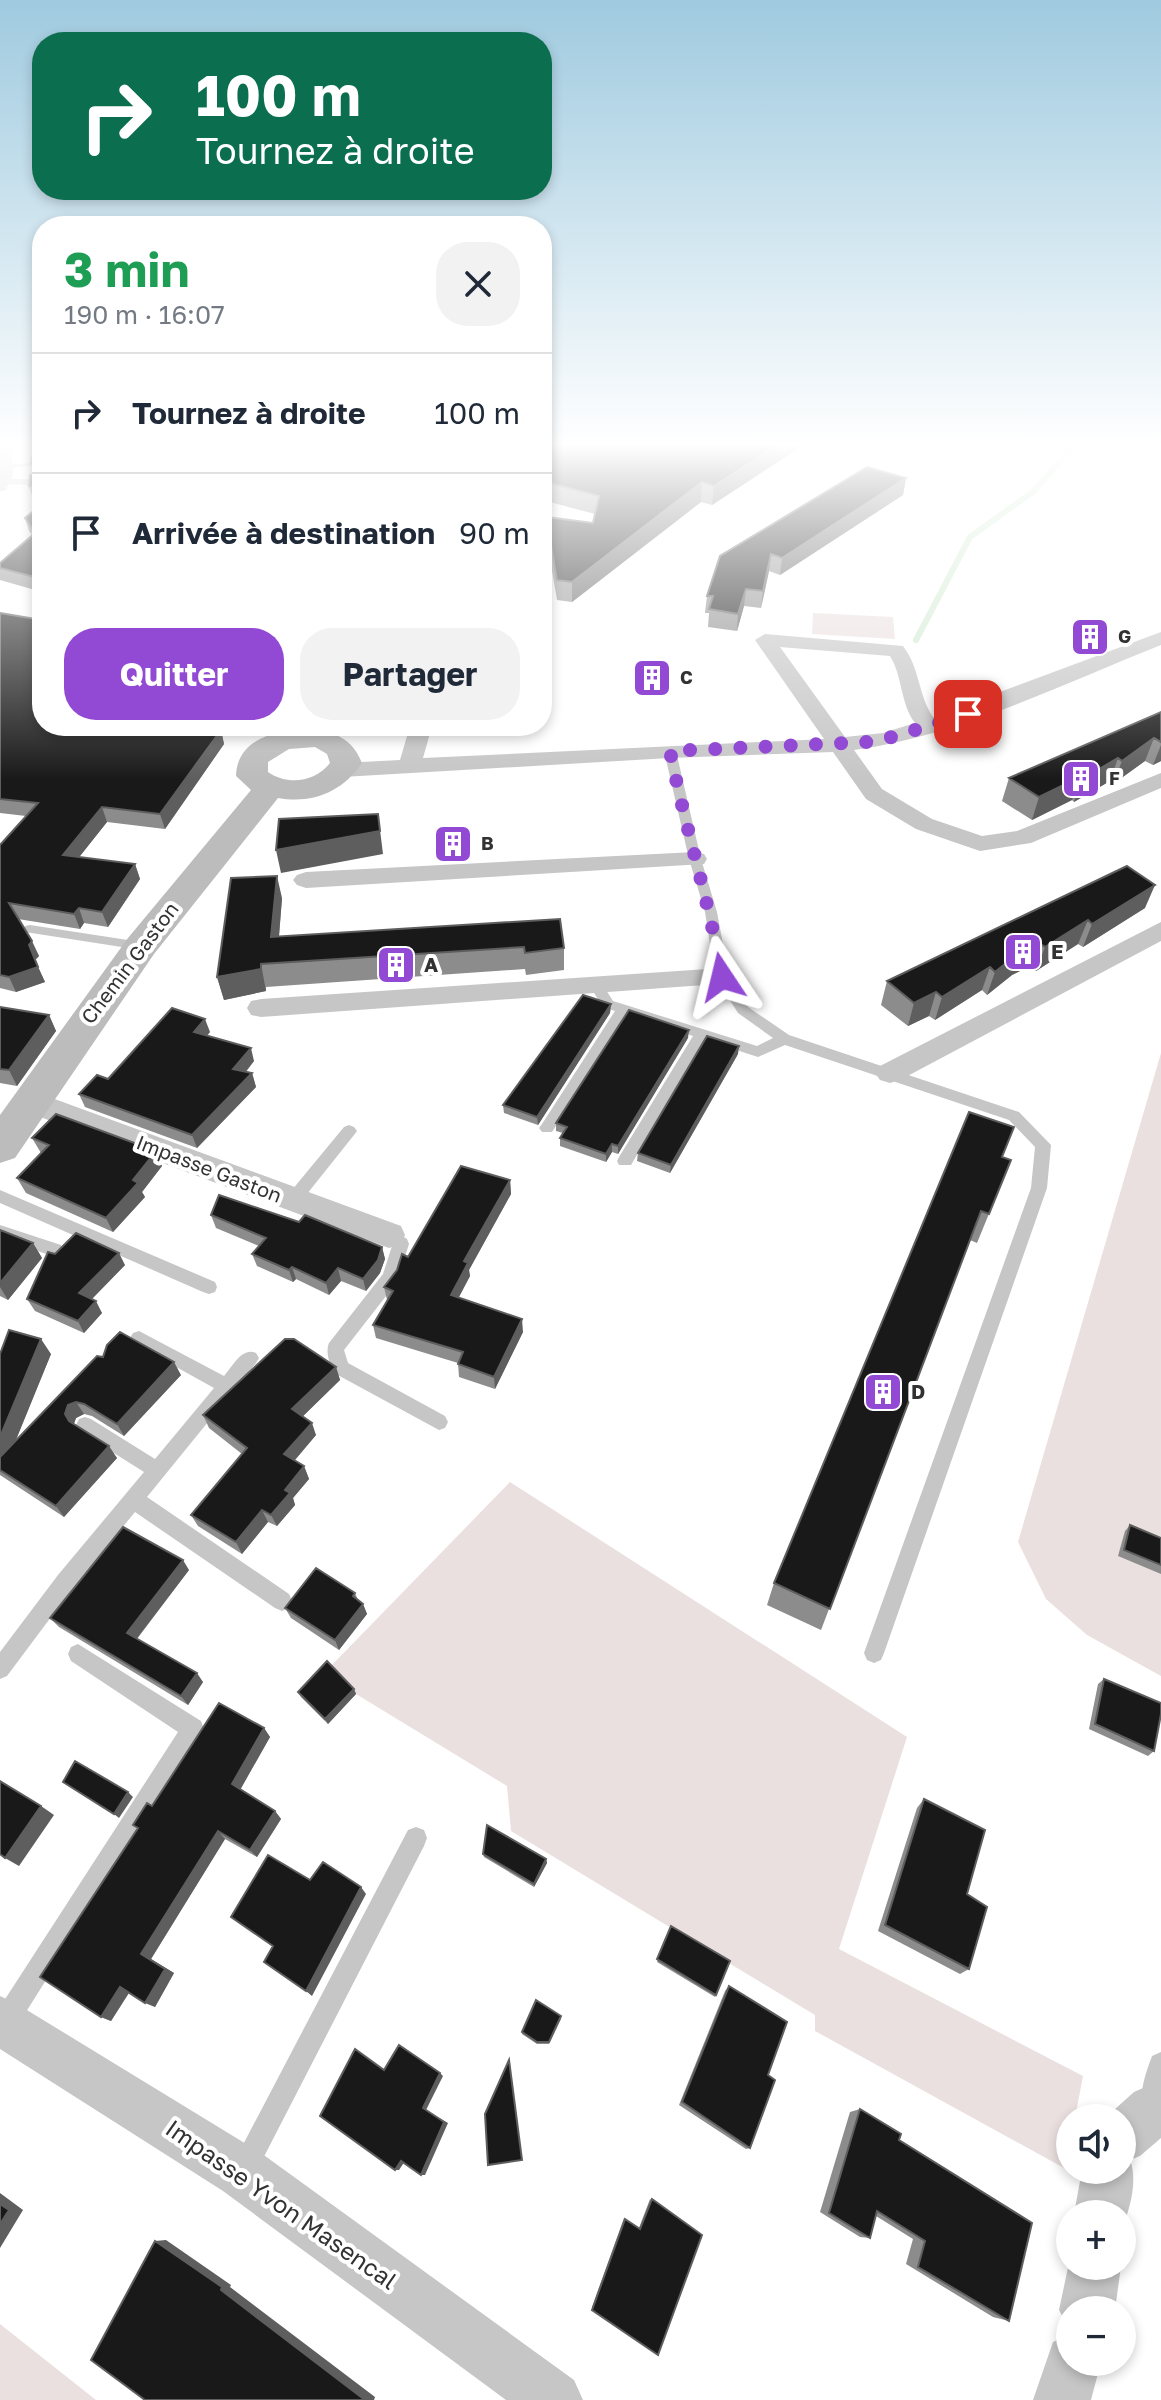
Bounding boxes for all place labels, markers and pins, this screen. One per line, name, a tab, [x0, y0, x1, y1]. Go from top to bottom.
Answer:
building icon: G	[1069, 616, 1111, 658]
place label: G	[1118, 625, 1131, 647]
building icon: C	[631, 657, 673, 699]
place label: C	[680, 666, 693, 688]
pin	[934, 680, 1002, 748]
building icon: F	[1060, 758, 1102, 800]
place label: F	[1109, 767, 1120, 789]
building icon: B	[432, 823, 474, 865]
place label: B	[481, 832, 494, 854]
building icon: E	[1002, 931, 1044, 973]
place label: E	[1051, 939, 1063, 963]
building icon: A	[375, 944, 417, 986]
place label: A	[424, 952, 438, 976]
building icon: D	[862, 1371, 904, 1413]
place label: D	[911, 1379, 925, 1403]

